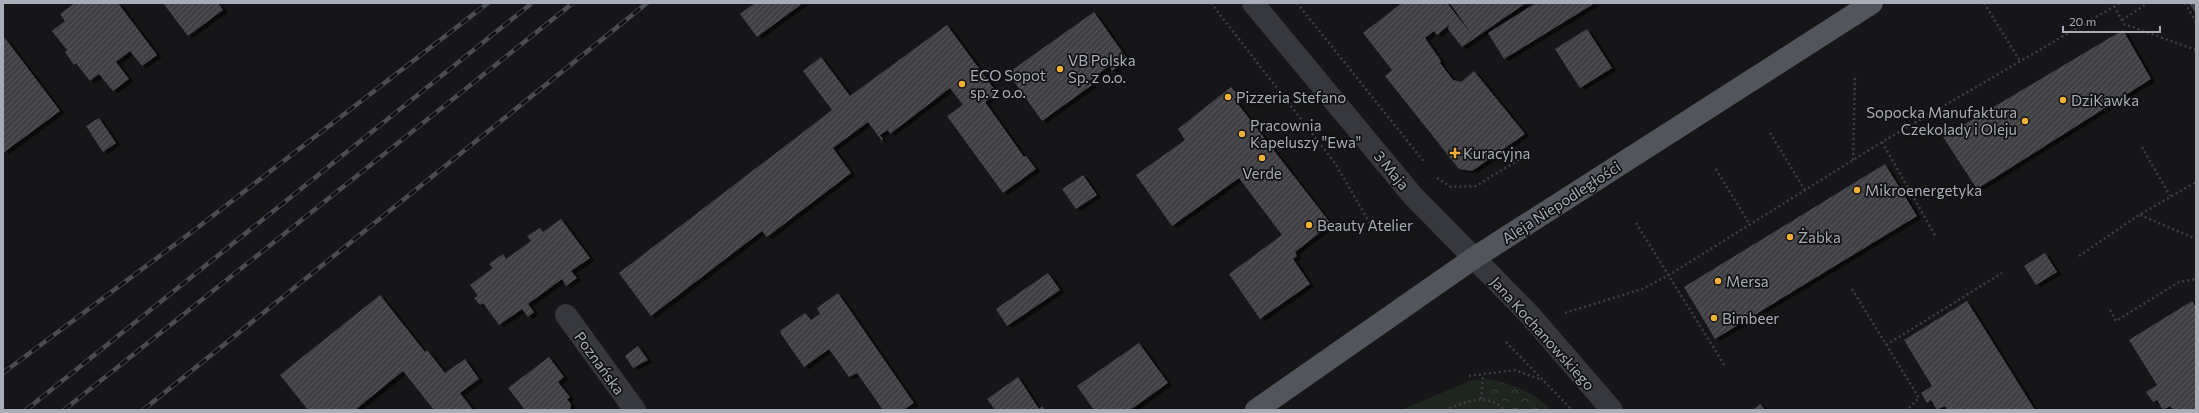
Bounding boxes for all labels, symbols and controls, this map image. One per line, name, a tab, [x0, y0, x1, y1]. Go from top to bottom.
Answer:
scale bar	[2063, 8, 2160, 34]
text: 20 m	[2069, 14, 2096, 28]
place label: VB Polska Sp. z o.o.	[1068, 51, 1136, 86]
marker: VB Polska Sp. z o.o.	[1055, 64, 1065, 74]
place label: ECO Sopot sp. z o.o.	[970, 66, 1046, 101]
marker: ECO Sopot sp. z o.o.	[957, 79, 967, 89]
place label: Pizzeria Stefano	[1236, 88, 1346, 106]
place label: DziKawka	[2071, 91, 2139, 109]
marker: Pizzeria Stefano	[1223, 92, 1233, 102]
marker: DziKawka	[2058, 95, 2068, 105]
place label: Sopocka Manufaktura Czekolady i Oleju	[1866, 103, 2017, 138]
place label: Pracownia Kapeluszy "Ewa"	[1250, 116, 1361, 151]
marker: Sopocka Manufaktura Czekolady i Oleju	[2020, 116, 2030, 126]
marker: Pracownia Kapeluszy "Ewa"	[1237, 129, 1247, 139]
place label: Kuracyjna	[1463, 144, 1530, 162]
street label: 3 Maja	[1371, 147, 1413, 193]
marker: Kuracyjna	[1450, 148, 1460, 158]
marker: Verde	[1257, 153, 1267, 163]
street label: Aleja Niepodległości	[1498, 157, 1624, 247]
place label: Verde	[1242, 164, 1282, 182]
place label: Mikroenergetyka	[1865, 181, 1982, 199]
marker: Mikroenergetyka	[1852, 185, 1862, 195]
place label: Beauty Atelier	[1317, 216, 1413, 234]
marker: Beauty Atelier	[1304, 220, 1314, 230]
place label: Żabka	[1798, 228, 1841, 246]
marker: Żabka	[1785, 232, 1795, 242]
street label: Jana Kochanowskiego	[1487, 272, 1599, 394]
place label: Mersa	[1726, 272, 1769, 290]
marker: Mersa	[1713, 276, 1723, 286]
place label: Bimbeer	[1722, 309, 1779, 327]
marker: Bimbeer	[1709, 313, 1719, 323]
street label: Poznańska	[571, 328, 629, 398]

